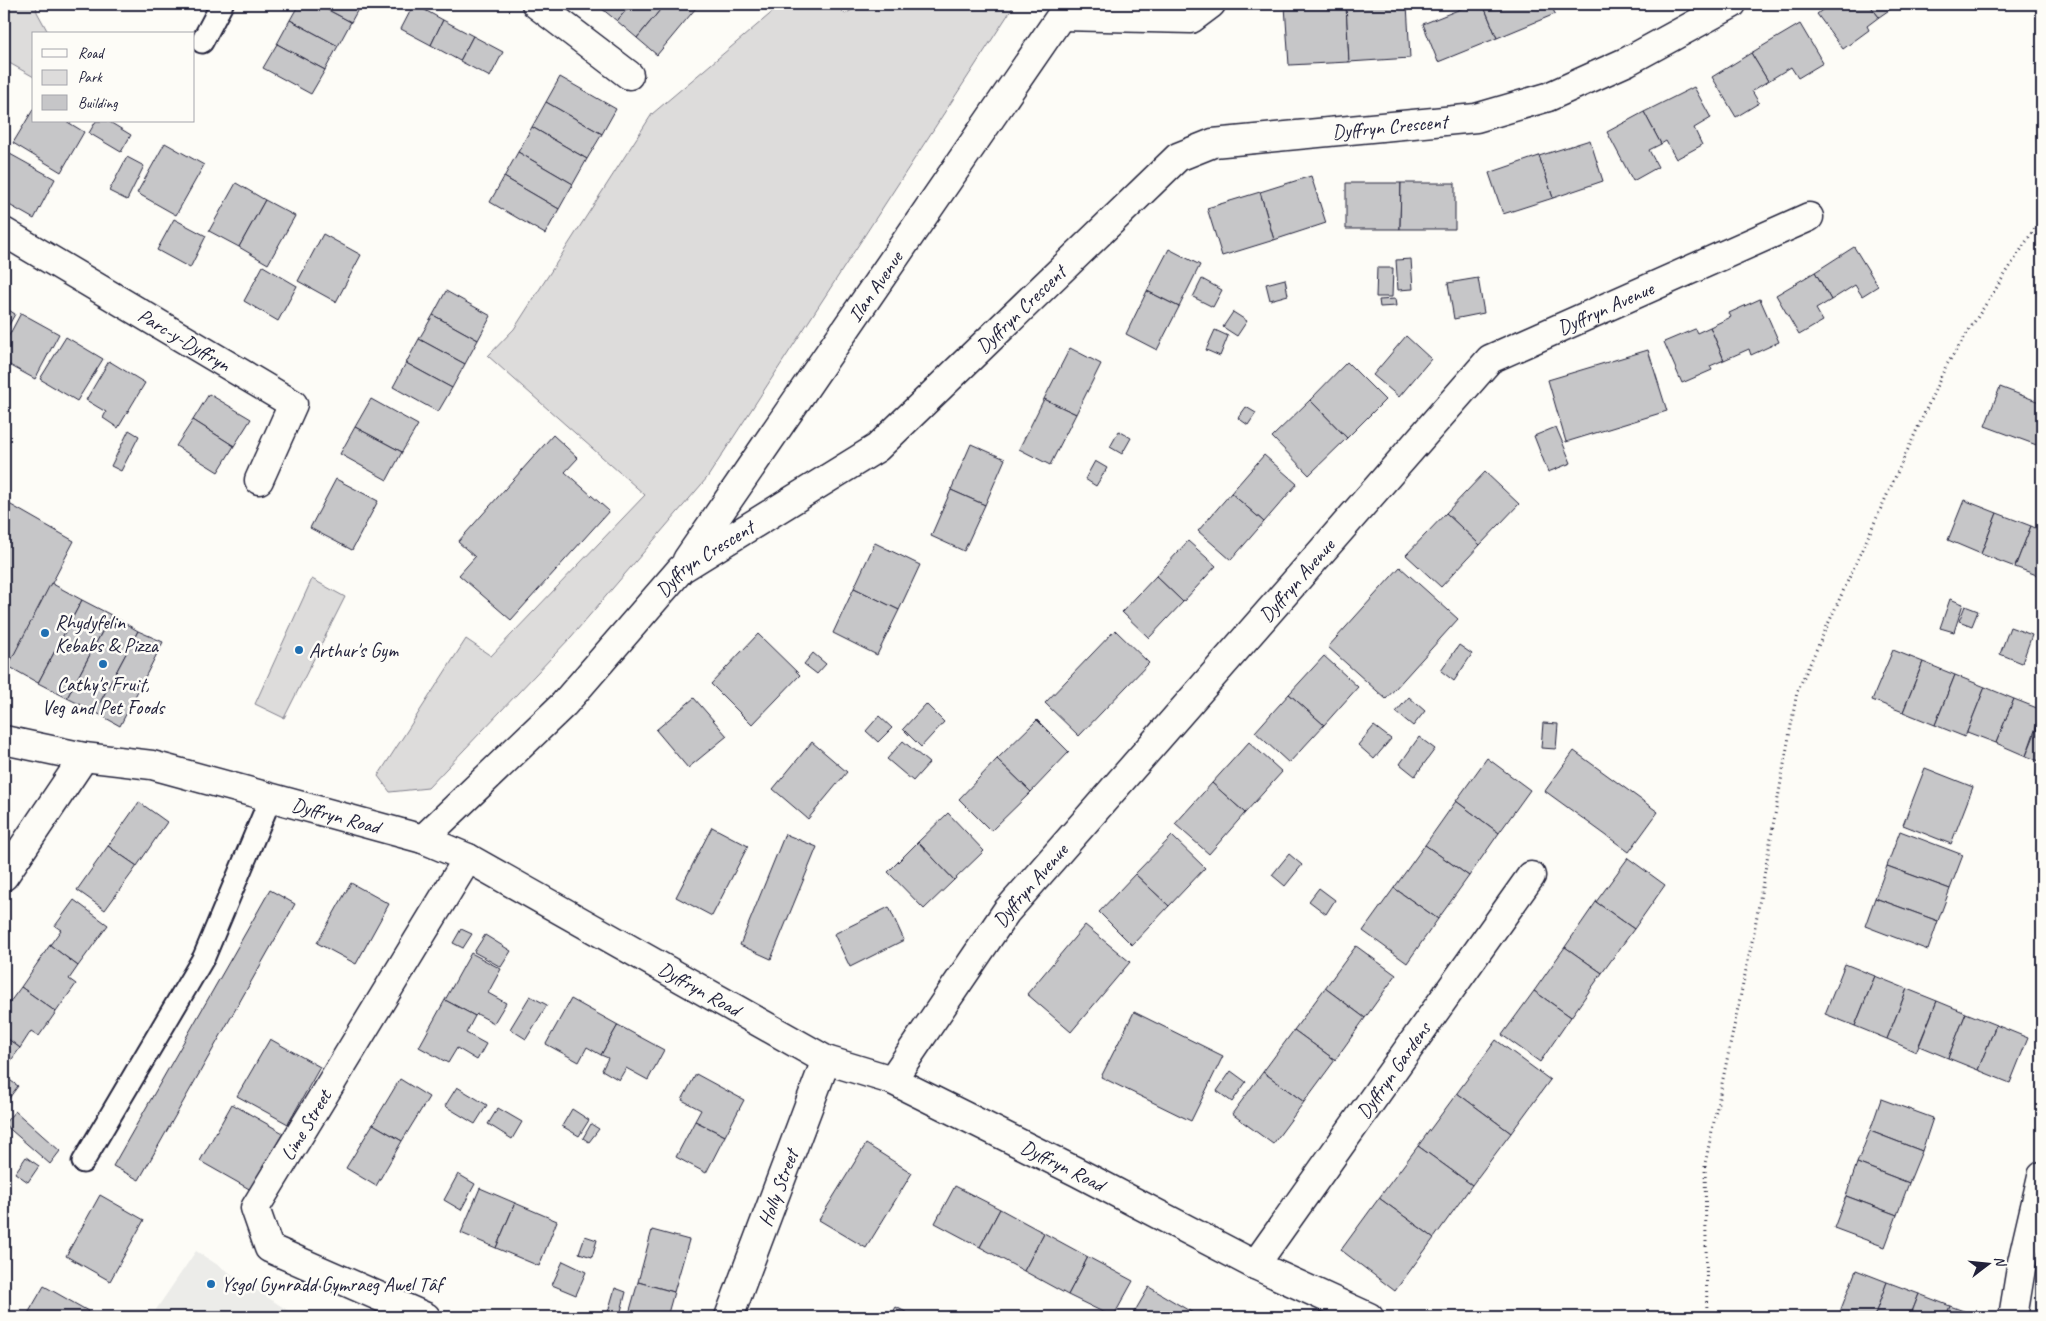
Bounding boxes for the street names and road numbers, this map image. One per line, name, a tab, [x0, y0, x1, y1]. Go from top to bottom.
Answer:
street label: Dyffryn Crescent	[1331, 108, 1452, 144]
street label: Ilan Avenue	[842, 245, 909, 327]
street label: Dyffryn Crescent	[970, 258, 1073, 358]
street label: Dyffryn Avenue	[1553, 275, 1658, 340]
street label: Parc-y-Dyffryn	[134, 302, 236, 377]
street label: Dyffryn Crescent	[650, 513, 761, 602]
street label: Dyffryn Avenue	[1253, 532, 1341, 627]
street label: Dyffryn Road	[289, 791, 386, 840]
street label: Dyffryn Avenue	[987, 837, 1074, 932]
street label: Dyffryn Road	[654, 956, 748, 1023]
street label: Dyffryn Gardens	[1351, 1015, 1437, 1123]
street label: Lime Street	[274, 1083, 338, 1165]
street label: Dyffryn Road	[1017, 1134, 1112, 1198]
street label: Holly Street	[752, 1143, 805, 1230]

